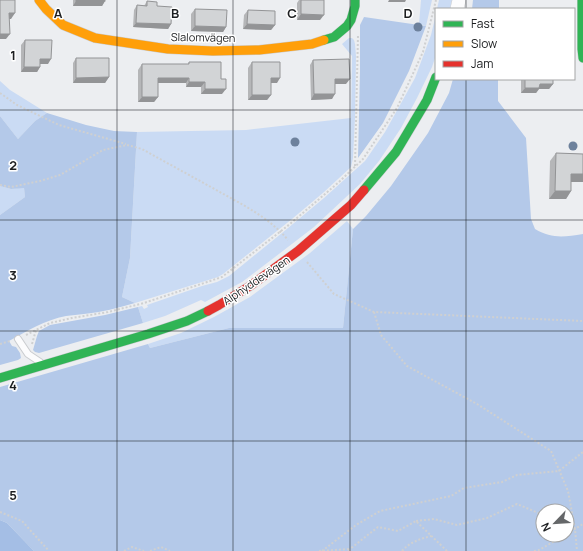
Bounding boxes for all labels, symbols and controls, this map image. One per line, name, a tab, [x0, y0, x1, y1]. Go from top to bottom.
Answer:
text: A	[54, 4, 63, 22]
text: B	[171, 4, 179, 22]
text: C	[287, 4, 297, 22]
text: D	[403, 4, 413, 22]
legend	[435, 8, 575, 80]
text: Fast	[471, 15, 495, 32]
street label: Slalomvägen	[171, 29, 235, 45]
text: Slow	[471, 35, 497, 52]
text: 1	[10, 46, 16, 64]
text: Jam	[471, 55, 493, 72]
text: 2	[9, 156, 17, 174]
street label: Alphyddevägen	[219, 252, 293, 308]
text: 3	[9, 266, 17, 284]
text: 4	[9, 376, 17, 394]
text: 5	[9, 486, 17, 504]
north arrow	[535, 503, 575, 543]
text: N	[537, 521, 554, 534]

